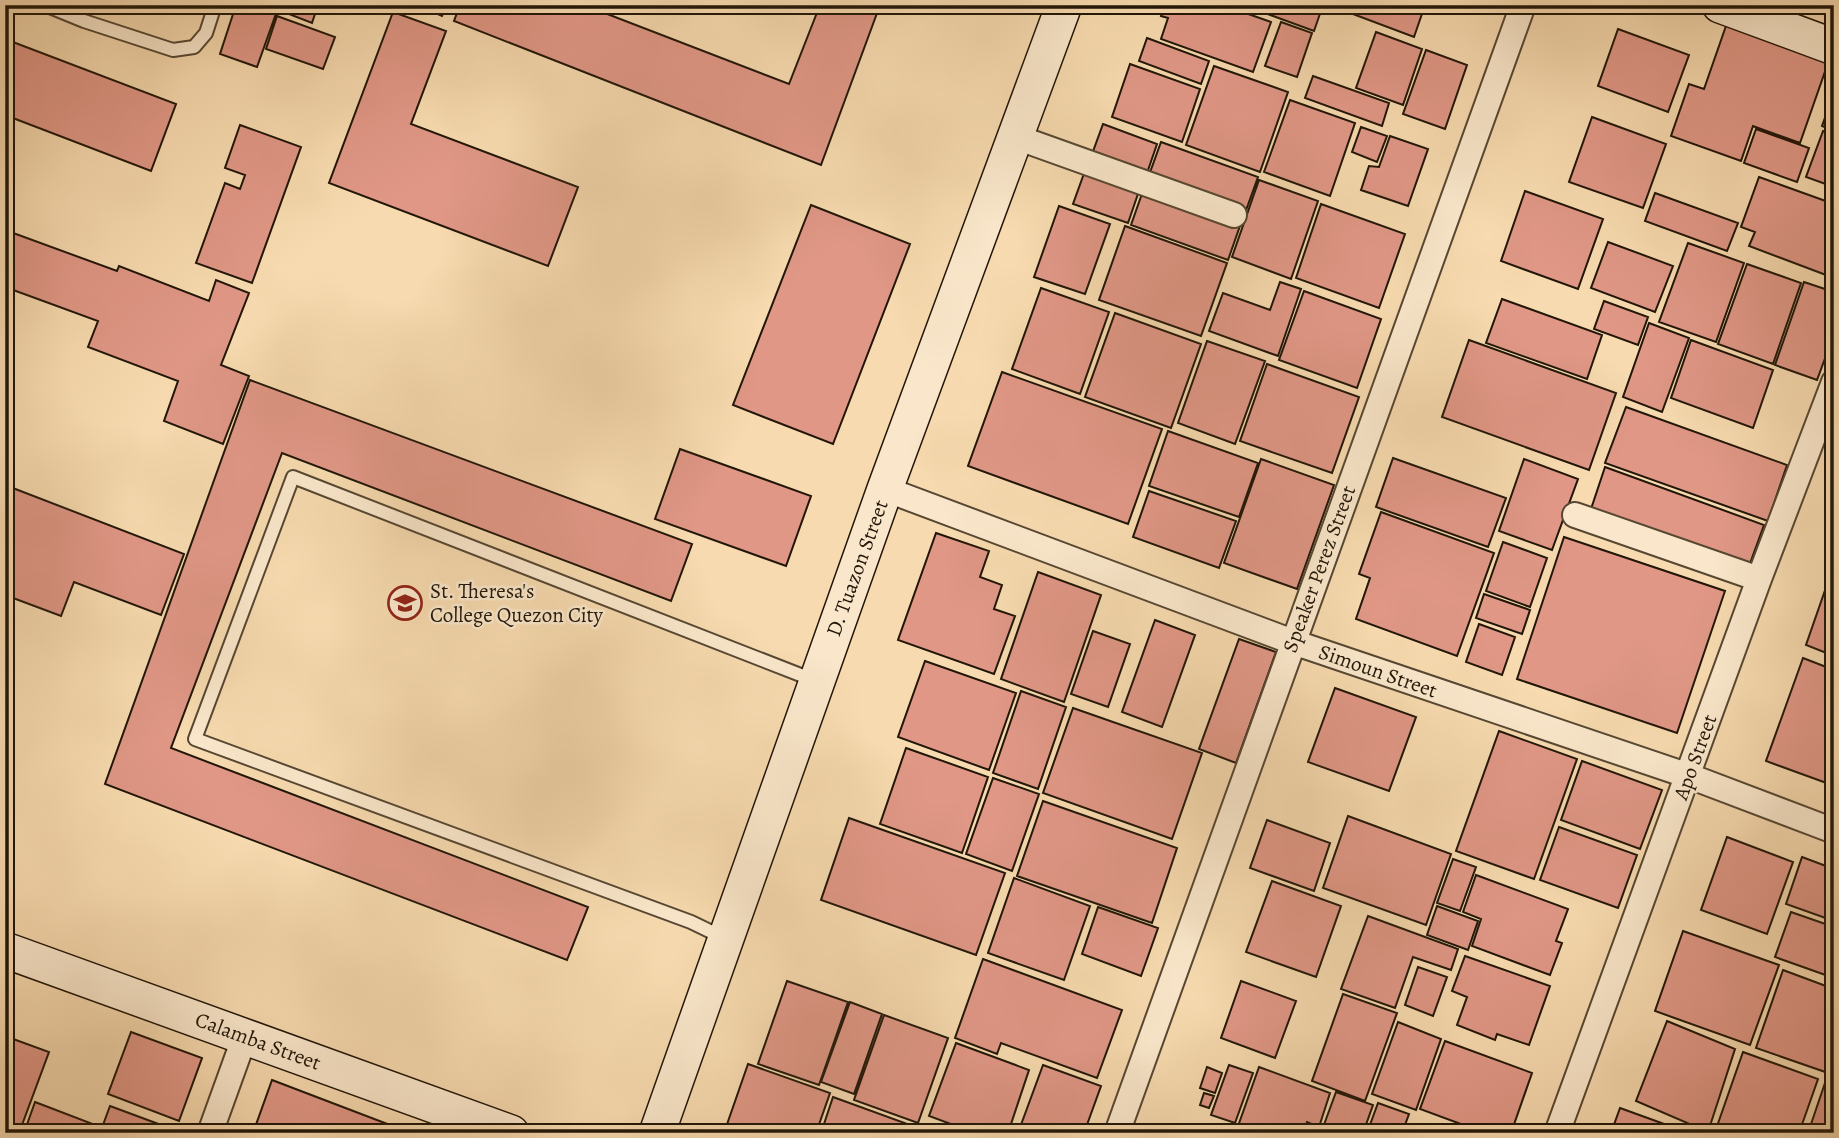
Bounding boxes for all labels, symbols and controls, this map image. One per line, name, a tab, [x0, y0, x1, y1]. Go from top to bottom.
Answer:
street label: Speaker Perez Street	[1276, 482, 1362, 656]
street label: D. Tuazon Street	[819, 496, 895, 640]
place label: St. Theresa's College Quezon City	[430, 577, 603, 629]
school or university icon: St. Theresa's College Quezon City	[386, 584, 424, 622]
street label: Simoun Street	[1315, 638, 1441, 704]
street label: Apo Street	[1666, 710, 1723, 805]
street label: Calamba Street	[191, 1005, 325, 1077]

